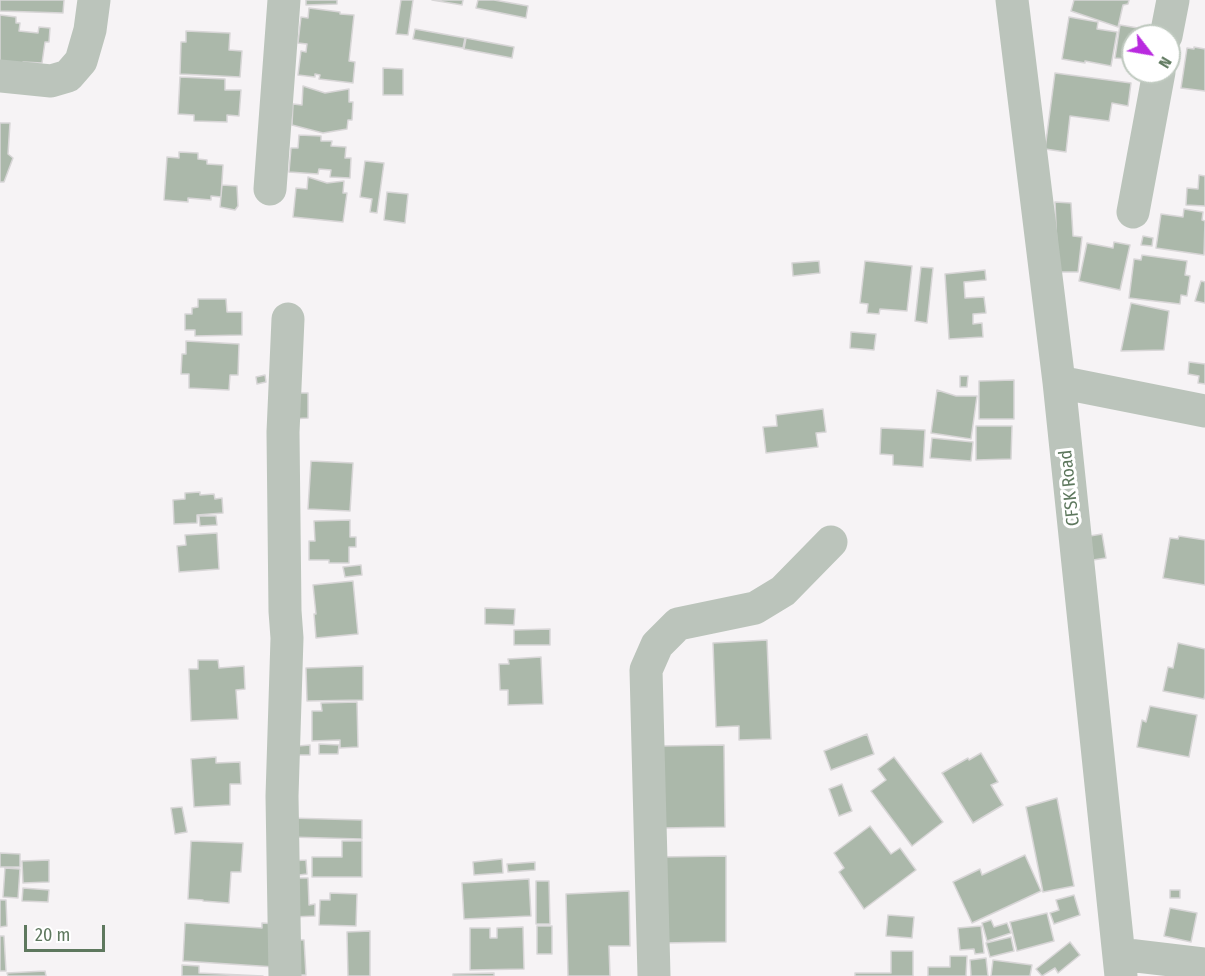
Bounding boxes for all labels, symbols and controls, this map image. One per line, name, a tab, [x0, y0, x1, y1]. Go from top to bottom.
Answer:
north arrow	[1121, 24, 1181, 84]
text: N	[1155, 53, 1176, 72]
street label: CFSK Road	[1055, 449, 1085, 527]
scale bar	[27, 913, 108, 951]
text: 20 m	[35, 924, 70, 946]

